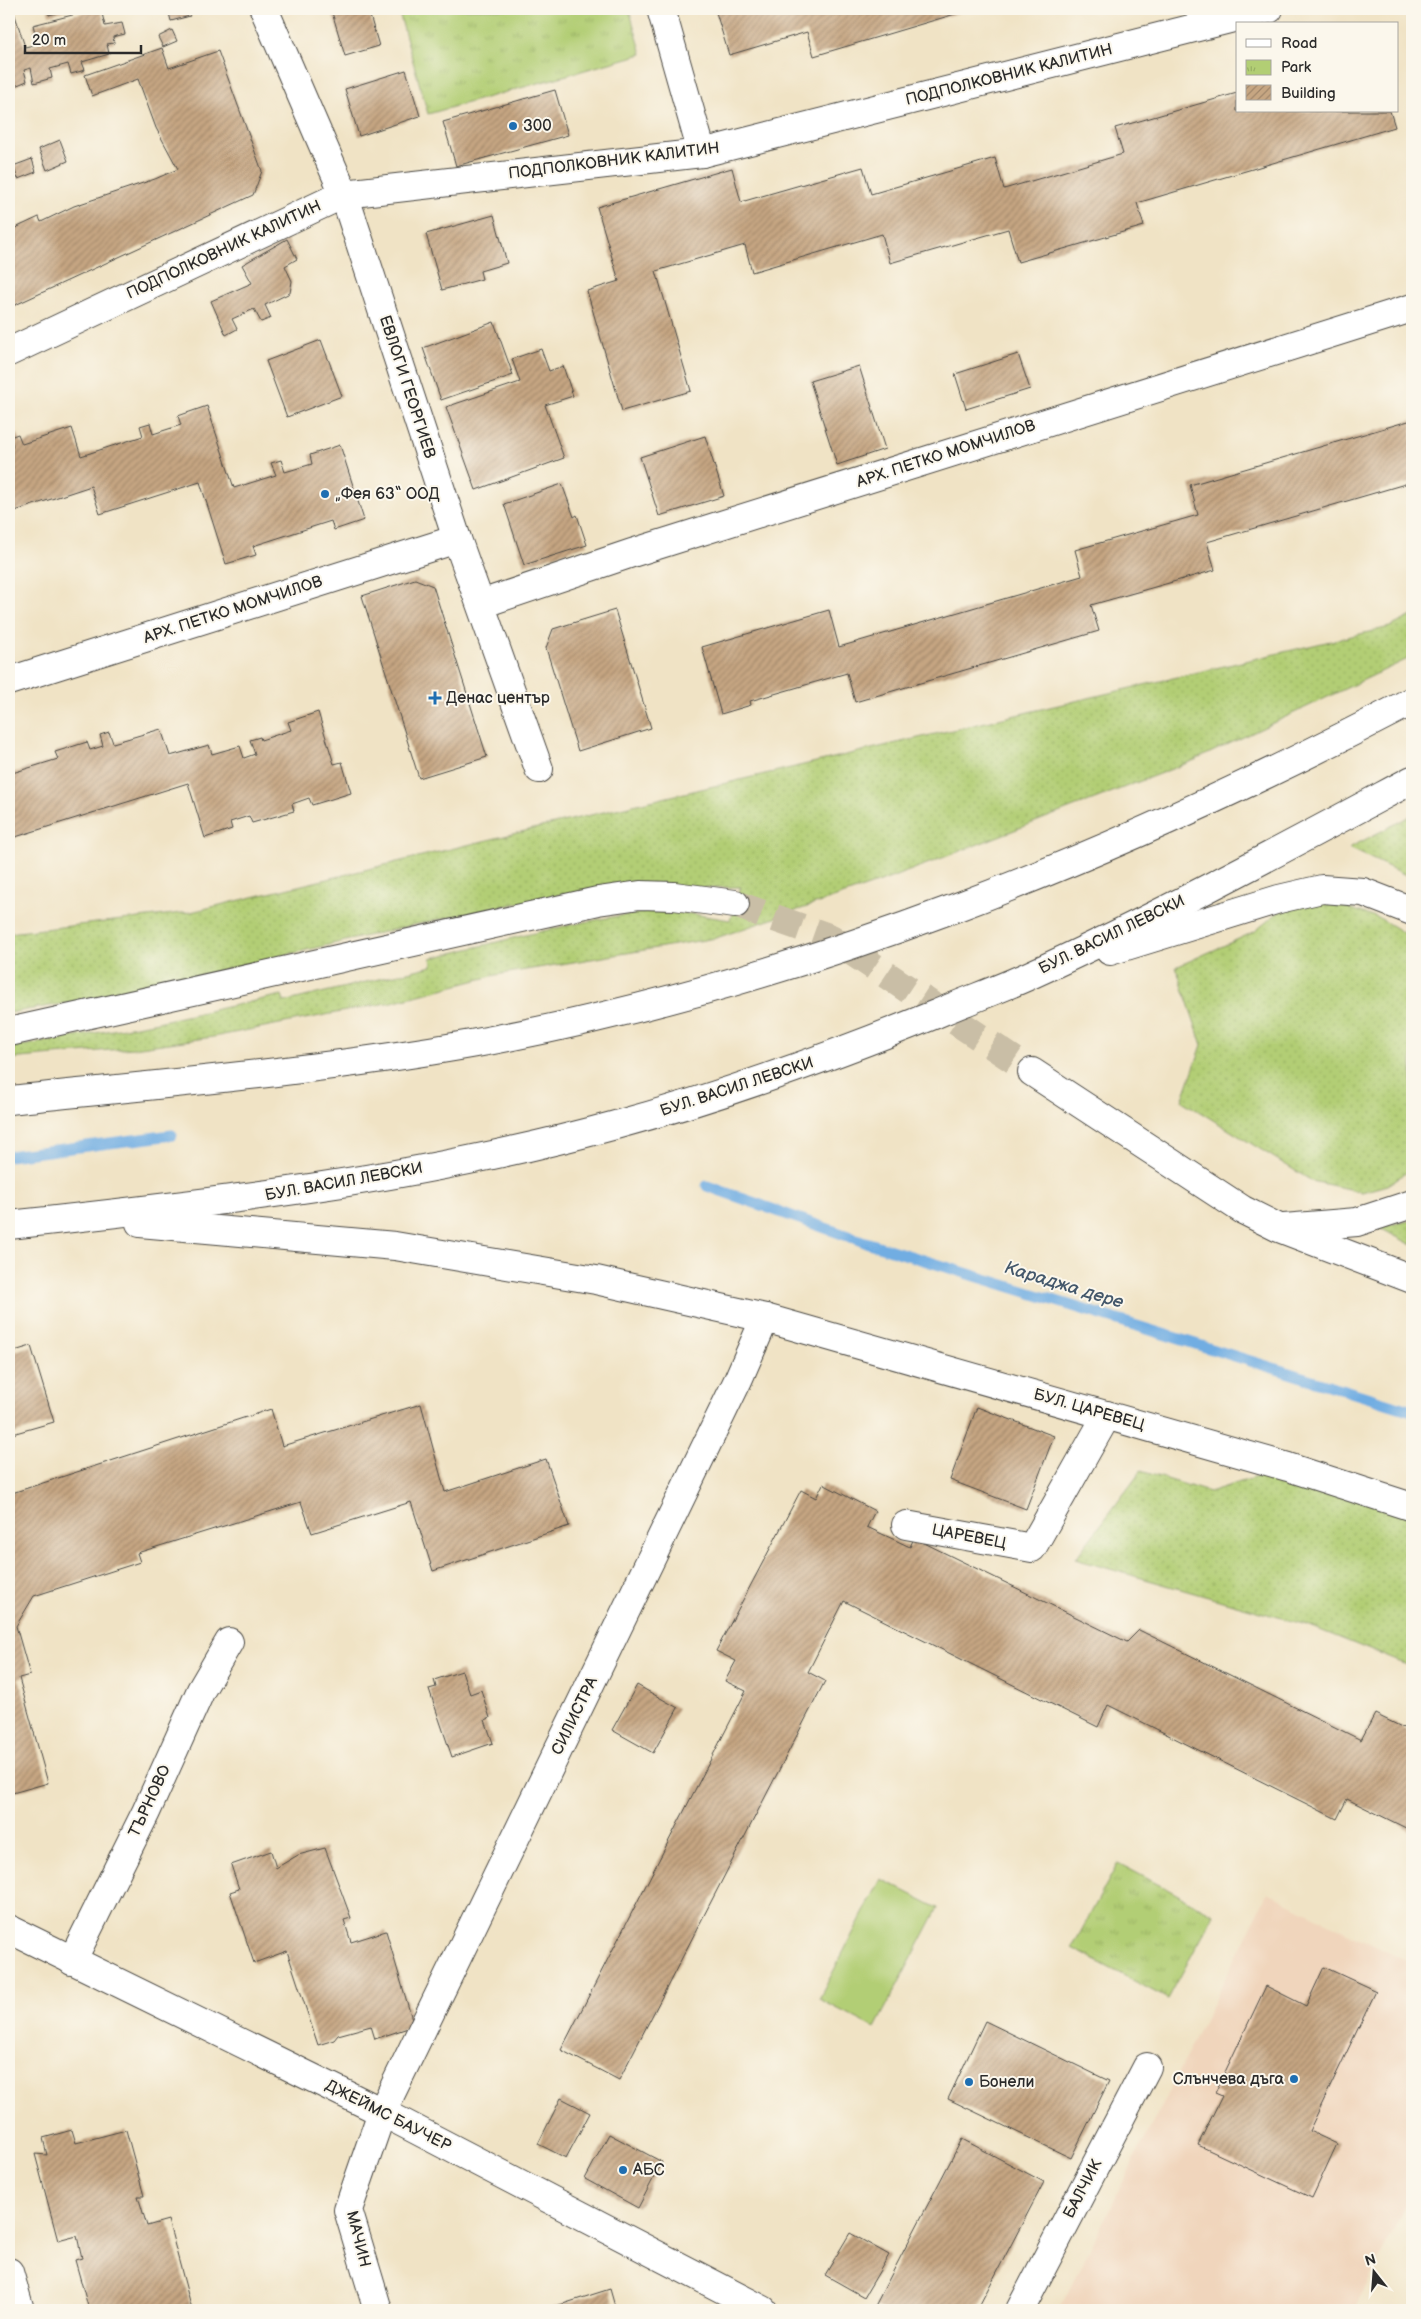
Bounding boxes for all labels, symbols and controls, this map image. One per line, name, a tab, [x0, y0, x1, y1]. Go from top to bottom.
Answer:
scale bar	[25, 22, 141, 54]
legend	[1236, 22, 1398, 112]
text: 20 m	[32, 31, 66, 50]
text: Road	[1281, 34, 1317, 53]
street label: ПОДПОЛКОВНИК КАЛИТИН	[904, 40, 1114, 110]
text: Park	[1281, 58, 1312, 77]
text: Building	[1281, 84, 1336, 103]
place label: 300	[523, 117, 552, 136]
marker: 300	[507, 120, 519, 132]
street label: ПОДПОЛКОВНИК КАЛИТИН	[507, 139, 721, 183]
street label: ПОДПОЛКОВНИК КАЛИТИН	[124, 196, 324, 304]
street label: ЕВЛОГИ ГЕОРГИЕВ	[375, 313, 439, 461]
street label: АРХ. ПЕТКО МОМЧИЛОВ	[853, 416, 1038, 492]
place label: „Фея 63“ ООД	[335, 485, 440, 504]
marker: „Фея 63“ ООД	[319, 488, 331, 500]
street label: АРХ. ПЕТКО МОМЧИЛОВ	[140, 572, 325, 648]
place label: Денас център	[446, 689, 550, 708]
marker: Денас център	[428, 691, 442, 705]
street label: БУЛ. ВАСИЛ ЛЕВСКИ	[1036, 891, 1188, 979]
street label: БУЛ. ВАСИЛ ЛЕВСКИ	[658, 1053, 816, 1121]
street label: БУЛ. ВАСИЛ ЛЕВСКИ	[264, 1159, 424, 1205]
water label: Караджа дере	[1002, 1257, 1126, 1313]
street label: БУЛ. ЦАРЕВЕЦ	[1031, 1385, 1147, 1435]
street label: ЦАРЕВЕЦ	[930, 1520, 1009, 1554]
street label: СИЛИСТРА	[548, 1674, 602, 1758]
street label: ТЪРНОВО	[125, 1762, 175, 1840]
place label: Слънчева дъга	[1173, 2070, 1285, 2089]
place label: Бонели	[979, 2073, 1034, 2092]
marker: Слънчева дъга	[1288, 2073, 1300, 2085]
street label: ДЖЕЙМС БАУЧЕР	[322, 2076, 454, 2156]
marker: Бонели	[963, 2076, 975, 2088]
street label: БАЛЧИК	[1060, 2156, 1107, 2222]
place label: АБС	[632, 2161, 665, 2180]
marker: АБС	[617, 2164, 629, 2176]
street label: МАЧИН	[342, 2209, 374, 2269]
north arrow	[1348, 2246, 1398, 2296]
text: N	[1363, 2250, 1378, 2270]

